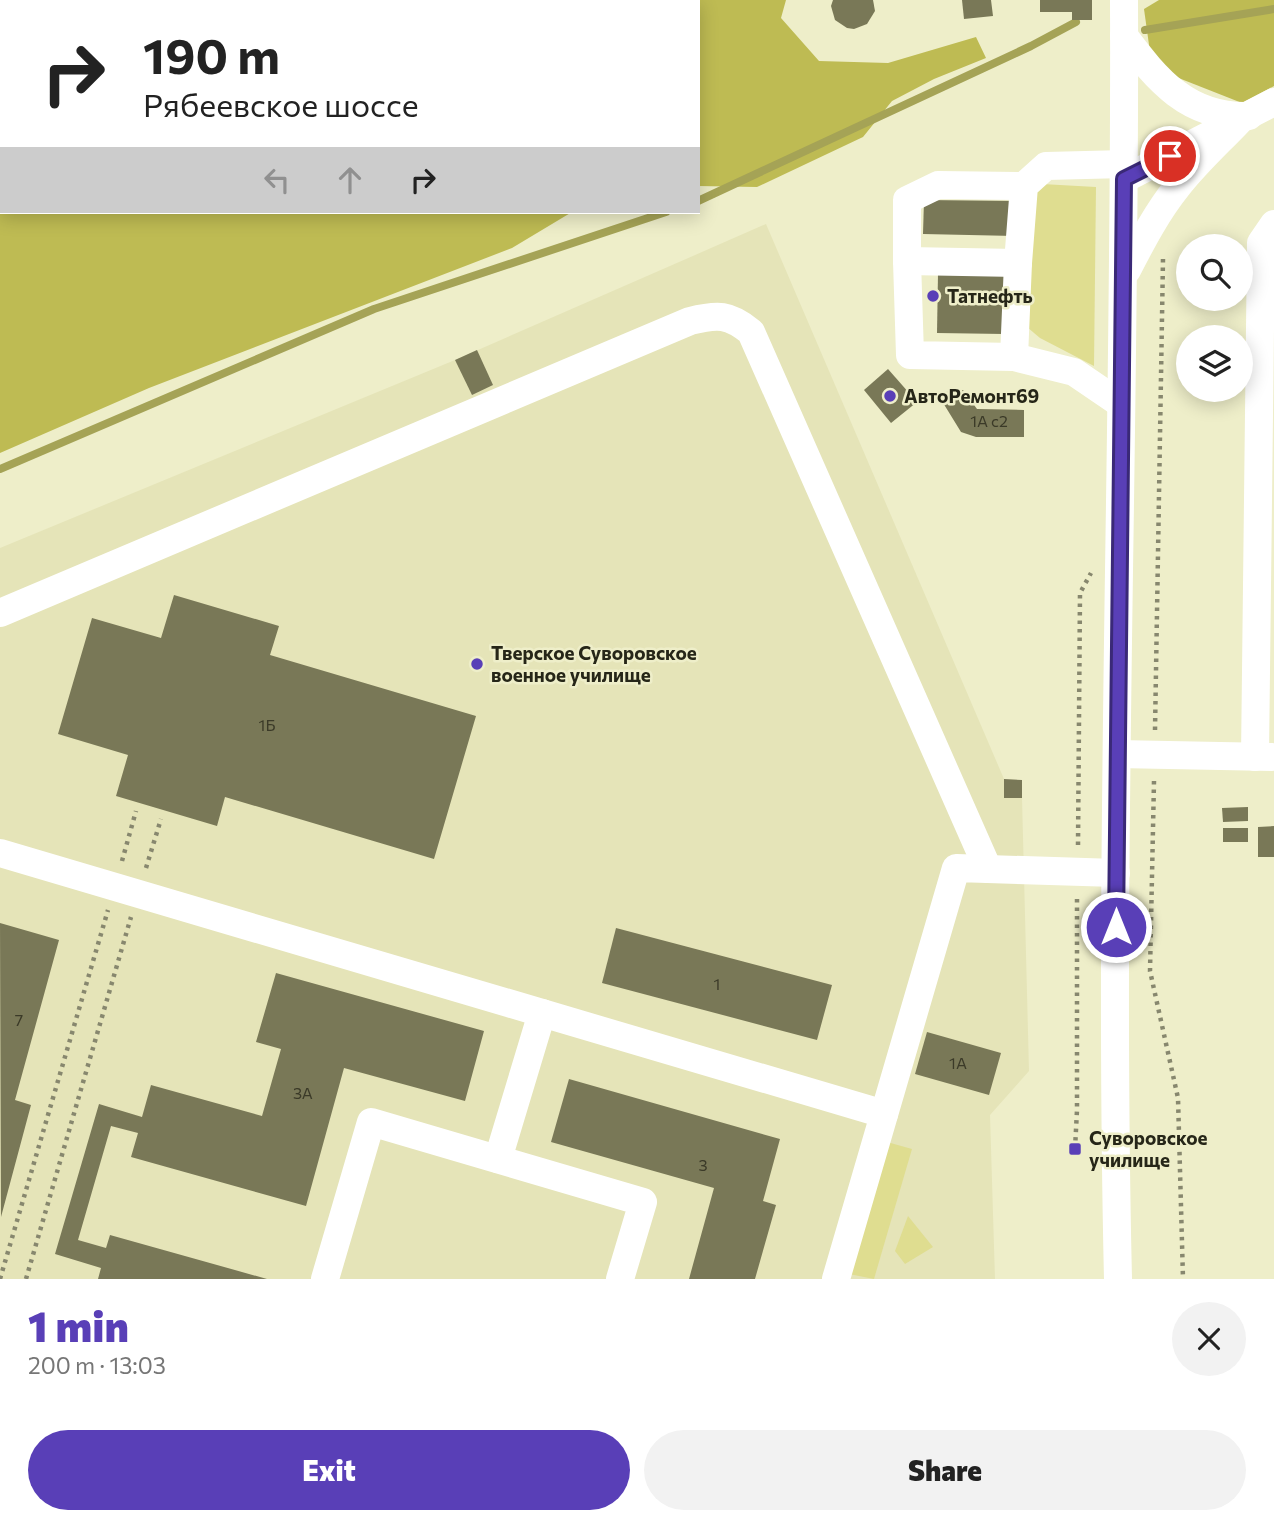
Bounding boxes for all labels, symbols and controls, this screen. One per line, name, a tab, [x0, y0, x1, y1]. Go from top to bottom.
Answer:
text: 190 m	[143, 24, 280, 84]
icon: right	[28, 28, 119, 119]
text: Рябеевское шоссе	[143, 84, 419, 124]
pin	[1140, 126, 1200, 186]
icon: arrive	[1151, 137, 1189, 175]
icon: left	[258, 161, 296, 199]
icon: ahead	[331, 161, 369, 199]
icon: right	[404, 161, 442, 199]
map controls	[1176, 234, 1253, 402]
button: search	[1176, 234, 1253, 311]
place label: Татнефть	[947, 284, 1033, 307]
marker: Татнефть	[925, 288, 941, 304]
button: layers	[1176, 325, 1253, 402]
place label: АвтоРемонт69	[904, 384, 1039, 407]
marker: АвтоРемонт69	[882, 388, 898, 404]
house number: 1А с2	[970, 411, 1008, 430]
place label: Тверское Суворовское военное училище	[491, 641, 697, 686]
marker: Тверское Суворовское военное училище	[469, 656, 485, 672]
house number: 1Б	[259, 715, 275, 734]
position arrow	[1079, 890, 1153, 964]
house number: 1	[714, 974, 720, 993]
house number: 7	[15, 1010, 23, 1029]
house number: 1А	[949, 1053, 967, 1072]
house number: 3А	[293, 1083, 313, 1102]
place label: Суворовское училище	[1089, 1126, 1208, 1171]
marker: Суворовское училище	[1067, 1141, 1083, 1157]
house number: 3	[698, 1155, 708, 1174]
text: 1 min	[28, 1299, 129, 1351]
button: close	[1172, 1302, 1246, 1376]
text: 200 m · 13:03	[28, 1351, 166, 1379]
button: Exit	[28, 1430, 630, 1510]
button: Share	[644, 1430, 1246, 1510]

